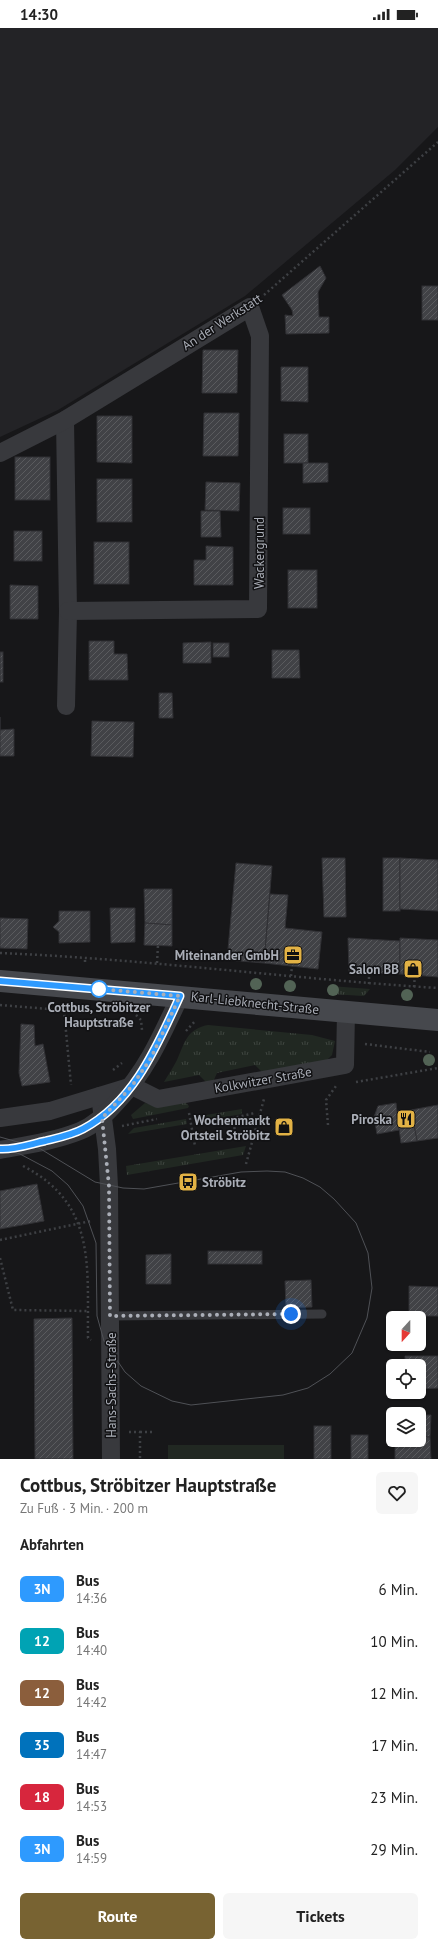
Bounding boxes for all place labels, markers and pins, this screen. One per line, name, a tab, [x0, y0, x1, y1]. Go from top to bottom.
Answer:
office icon: Miteinander GmbH	[282, 944, 304, 966]
place label: Miteinander GmbH	[175, 947, 279, 964]
shop icon: Salon BB	[402, 958, 424, 980]
place label: Salon BB	[349, 961, 399, 978]
marker: Cottbus, Ströbitzer Hauptstraße	[90, 980, 108, 998]
place label: Cottbus, Ströbitzer Hauptstraße	[48, 999, 151, 1031]
restaurant icon: Piroska	[395, 1108, 417, 1130]
place label: Piroska	[351, 1111, 392, 1128]
place label: Wochenmarkt Ortsteil Ströbitz	[181, 1112, 270, 1144]
shop icon: Wochenmarkt Ortsteil Ströbitz	[273, 1116, 295, 1138]
bus stop icon: Ströbitz	[177, 1171, 199, 1193]
place label: Ströbitz	[202, 1174, 246, 1191]

